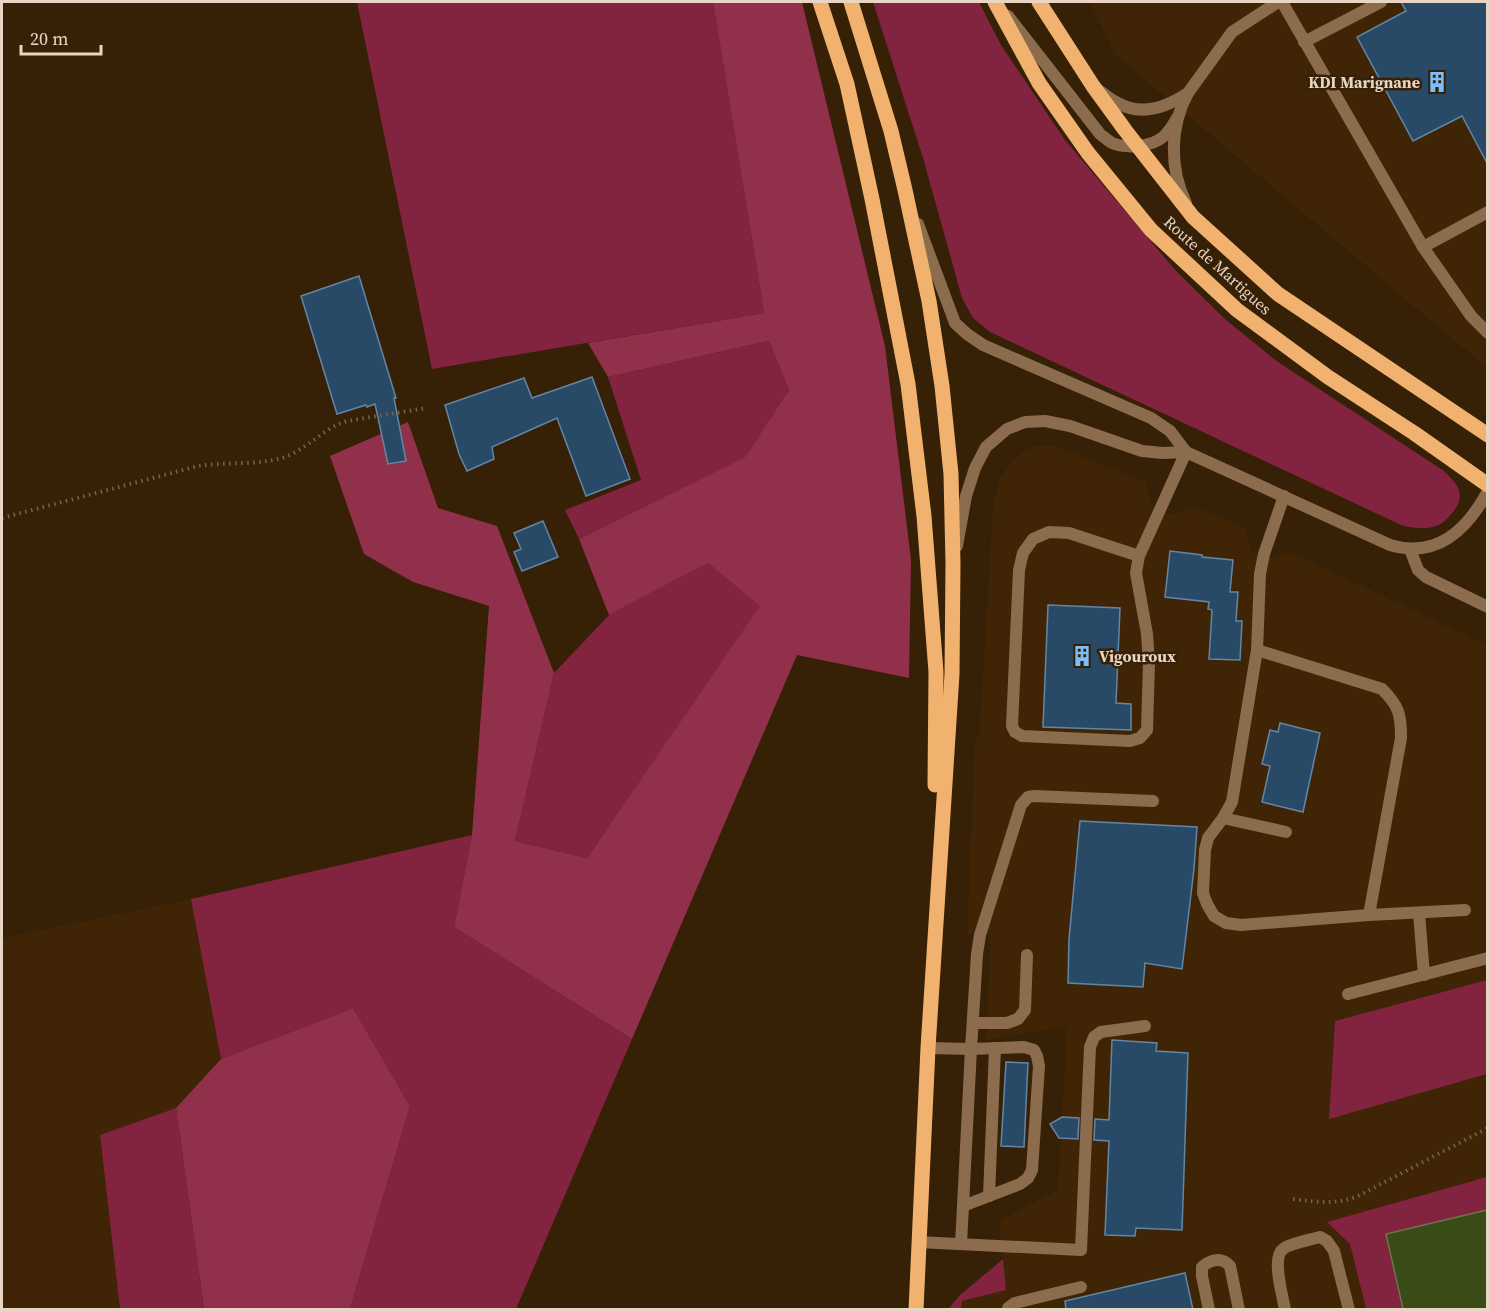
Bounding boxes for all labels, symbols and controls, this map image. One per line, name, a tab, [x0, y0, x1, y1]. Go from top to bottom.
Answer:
scale bar	[21, 18, 100, 56]
text: 20 m	[30, 26, 68, 51]
building icon: KDI Marignane	[1425, 70, 1449, 94]
place label: KDI Marignane	[1308, 71, 1420, 93]
street label: Route de Martigues	[1159, 211, 1277, 319]
building icon: Vigouroux	[1070, 644, 1094, 668]
place label: Vigouroux	[1099, 645, 1176, 667]

